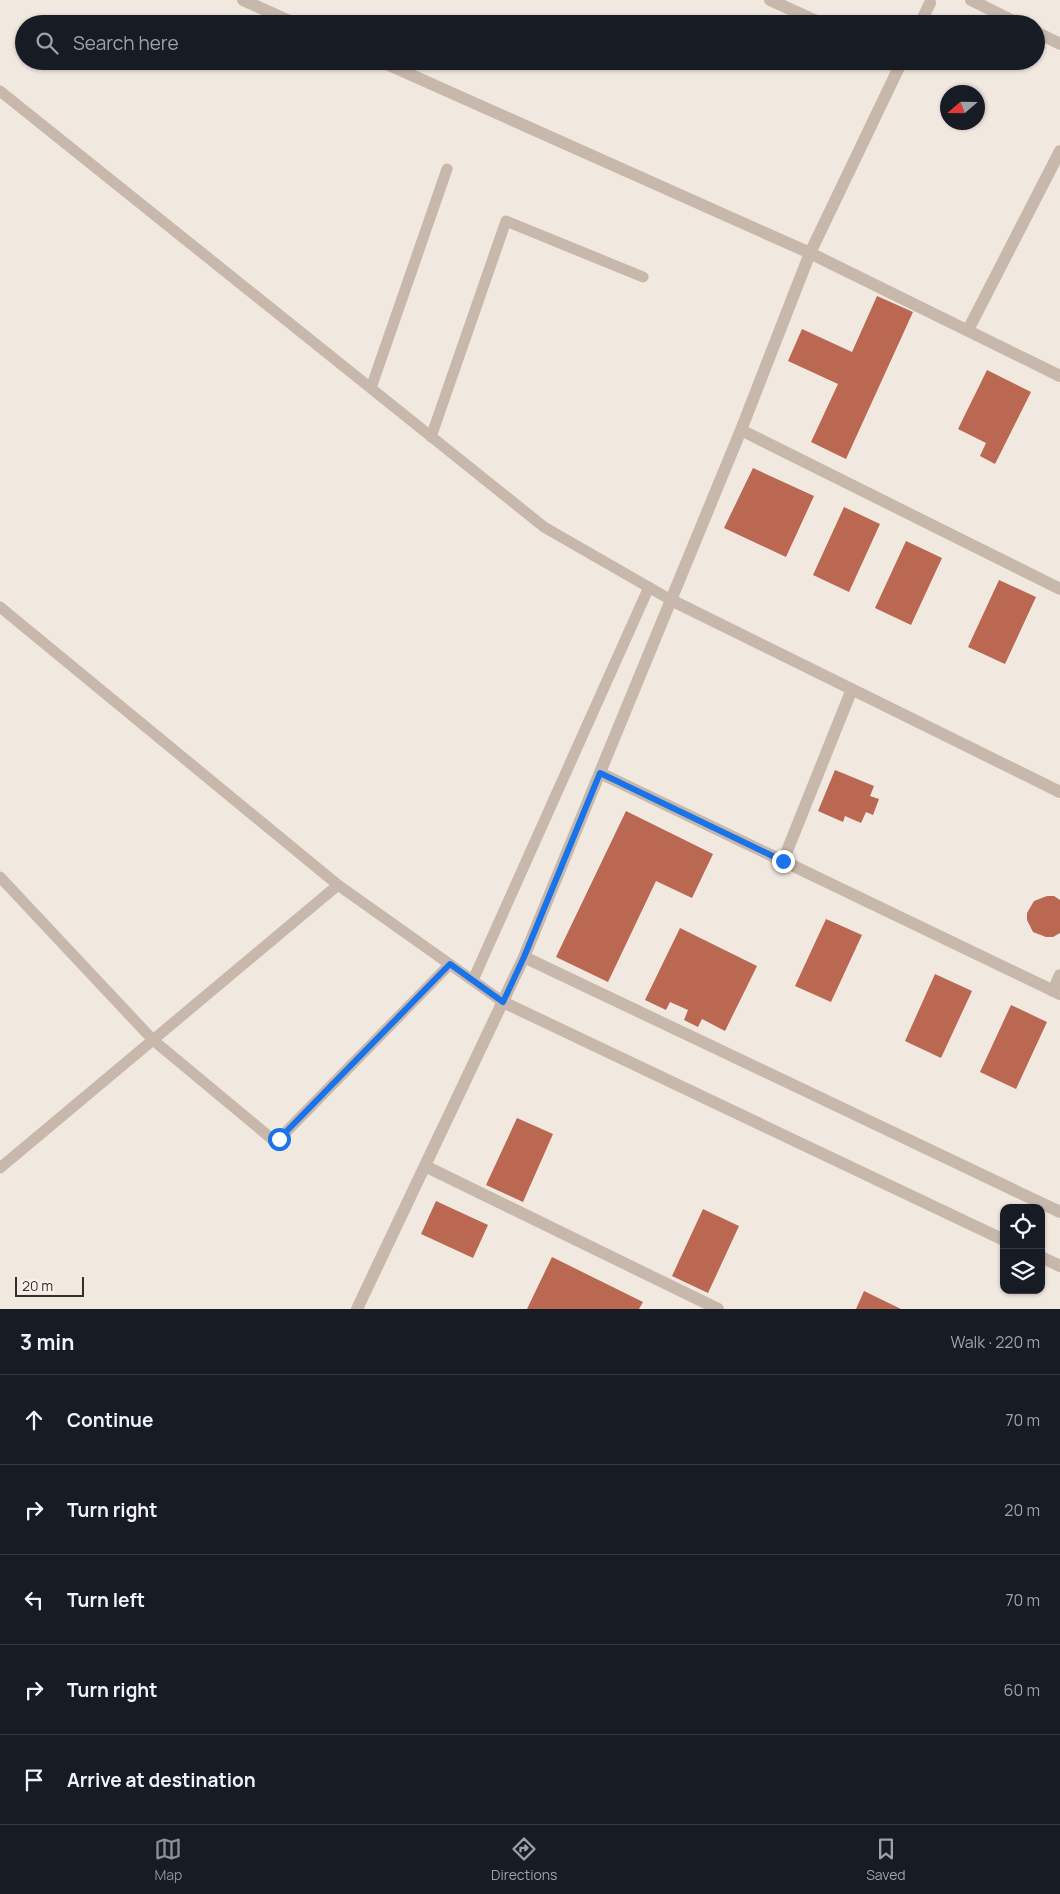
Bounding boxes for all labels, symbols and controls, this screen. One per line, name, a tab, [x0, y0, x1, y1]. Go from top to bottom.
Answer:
search box	[15, 15, 1045, 70]
icon: search	[33, 29, 61, 57]
text: Search here	[73, 30, 179, 56]
north arrow	[940, 85, 985, 130]
route end	[772, 850, 795, 873]
route start	[268, 1128, 291, 1151]
map controls	[1000, 1204, 1045, 1294]
button: locate	[1000, 1204, 1045, 1249]
button: layers	[1000, 1249, 1045, 1294]
scale bar	[15, 1274, 84, 1297]
text: 20 m	[22, 1276, 53, 1295]
text: 3 min	[20, 1328, 74, 1356]
text: Walk · 220 m	[950, 1331, 1040, 1353]
icon: ahead	[20, 1406, 48, 1434]
text: Continue	[67, 1407, 153, 1433]
text: 70 m	[1005, 1409, 1040, 1431]
icon: right	[20, 1496, 48, 1524]
text: Turn right	[67, 1497, 157, 1523]
text: 20 m	[1004, 1499, 1040, 1521]
icon: left	[20, 1586, 48, 1614]
text: Turn left	[67, 1587, 145, 1613]
text: 70 m	[1005, 1589, 1040, 1611]
icon: right	[20, 1676, 48, 1704]
text: Turn right	[67, 1677, 157, 1703]
text: 60 m	[1004, 1679, 1040, 1701]
icon: arrive	[20, 1766, 48, 1794]
text: Arrive at destination	[67, 1767, 256, 1793]
tab: Map	[154, 1835, 182, 1884]
tab: Directions	[491, 1835, 557, 1884]
tab: Saved	[866, 1835, 906, 1884]

